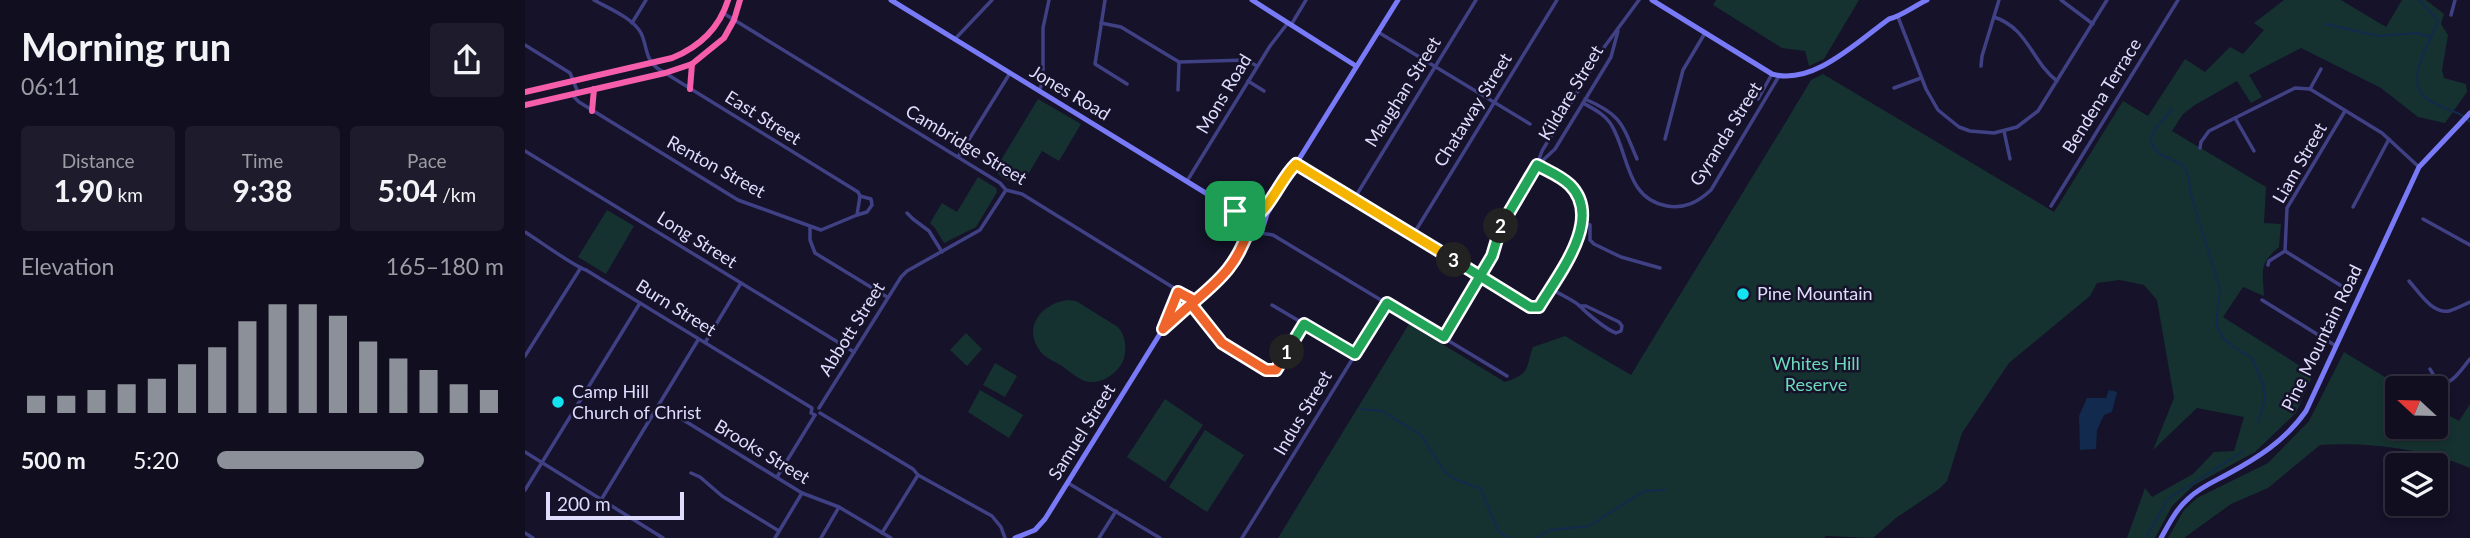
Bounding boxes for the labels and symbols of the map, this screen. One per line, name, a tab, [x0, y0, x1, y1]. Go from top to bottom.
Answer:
street label: Maughan Street	[1359, 32, 1445, 151]
street label: Bendena Terrace	[2057, 34, 2145, 157]
street label: Kildare Street	[1533, 40, 1607, 144]
street label: Chataway Street	[1428, 48, 1516, 170]
street label: Mons Road	[1191, 50, 1255, 137]
street label: Jones Road	[1027, 60, 1114, 125]
street label: Gyranda Street	[1684, 77, 1766, 190]
street label: East Street	[721, 85, 806, 149]
street label: Cambridge Street	[902, 99, 1032, 189]
street label: Liam Street	[2267, 118, 2331, 207]
street label: Renton Street	[664, 130, 770, 202]
pin	[1205, 181, 1265, 241]
street label: Long Street	[653, 206, 742, 273]
pin: 2	[1483, 208, 1518, 244]
pin: 3	[1437, 243, 1471, 278]
street label: Pine Mountain Road	[2276, 261, 2366, 414]
street label: Burn Street	[632, 274, 721, 341]
street label: Abbott Street	[814, 277, 889, 380]
place label: Pine Mountain	[1757, 282, 1873, 304]
marker: Pine Mountain	[1735, 286, 1751, 302]
pin: 1	[1269, 334, 1305, 370]
park label: Whites Hill Reserve	[1772, 352, 1860, 395]
street label: Indus Street	[1268, 366, 1336, 459]
north arrow	[2385, 376, 2448, 439]
street label: Samuel Street	[1043, 379, 1120, 484]
place label: Camp Hill Church of Christ	[572, 380, 702, 423]
marker: Camp Hill Church of Christ	[550, 394, 566, 410]
street label: Brooks Street	[711, 414, 814, 488]
scale bar	[546, 489, 684, 521]

